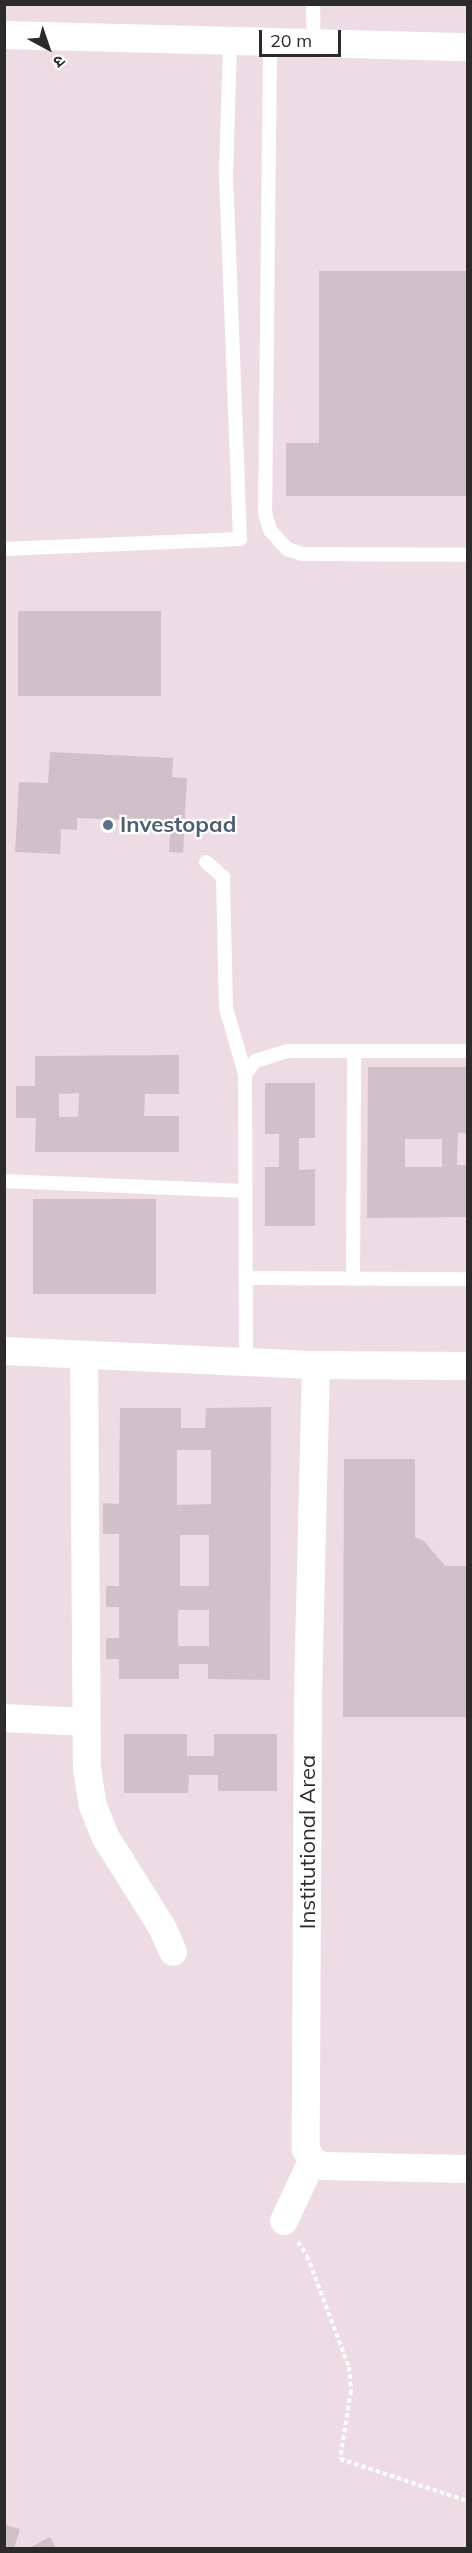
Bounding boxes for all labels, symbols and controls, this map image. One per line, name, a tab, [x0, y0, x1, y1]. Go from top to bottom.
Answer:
north arrow	[18, 18, 78, 78]
scale bar	[262, 18, 344, 56]
text: 20 m	[270, 29, 312, 52]
text: उ	[50, 51, 70, 72]
place label: Investopad	[120, 812, 236, 838]
marker: Investopad	[101, 818, 115, 832]
street label: Institutional Area	[295, 1755, 321, 1929]

